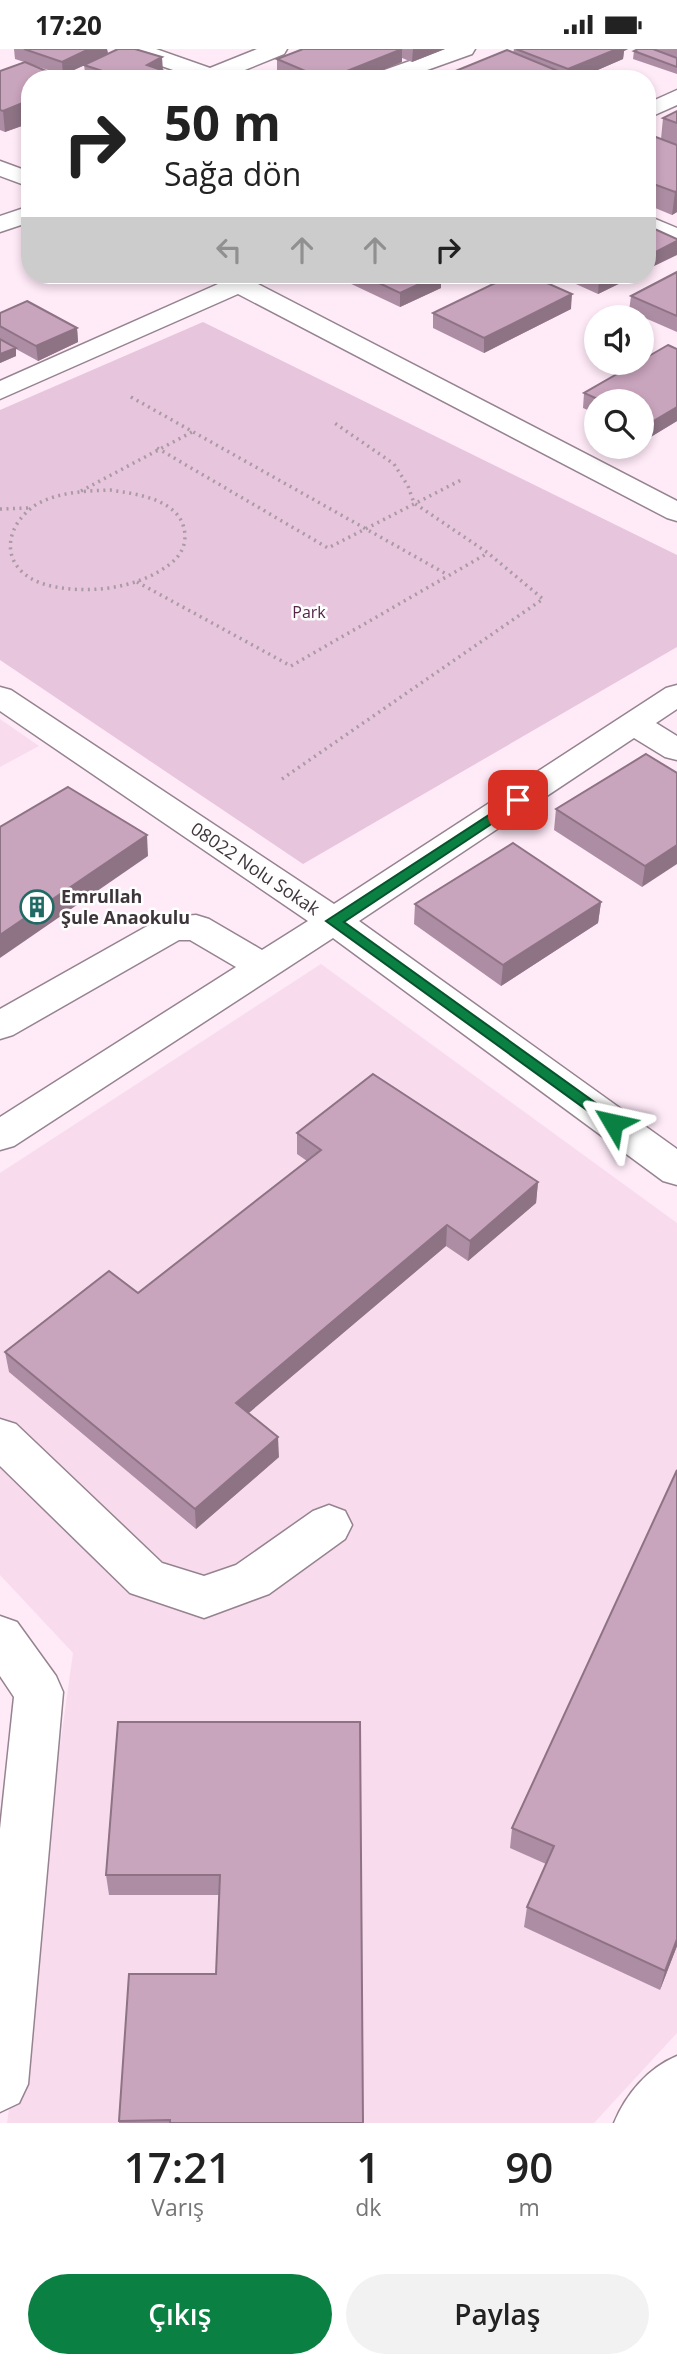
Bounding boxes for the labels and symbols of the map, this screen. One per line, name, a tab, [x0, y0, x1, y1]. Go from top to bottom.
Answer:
park label: Park	[292, 601, 326, 623]
pin	[488, 770, 548, 830]
street label: 08022 Nolu Sokak	[187, 816, 325, 920]
place label: Emrullah Şule Anaokulu	[61, 884, 190, 929]
building icon: Emrullah Şule Anaokulu	[18, 888, 56, 926]
position arrow	[576, 1086, 650, 1160]

